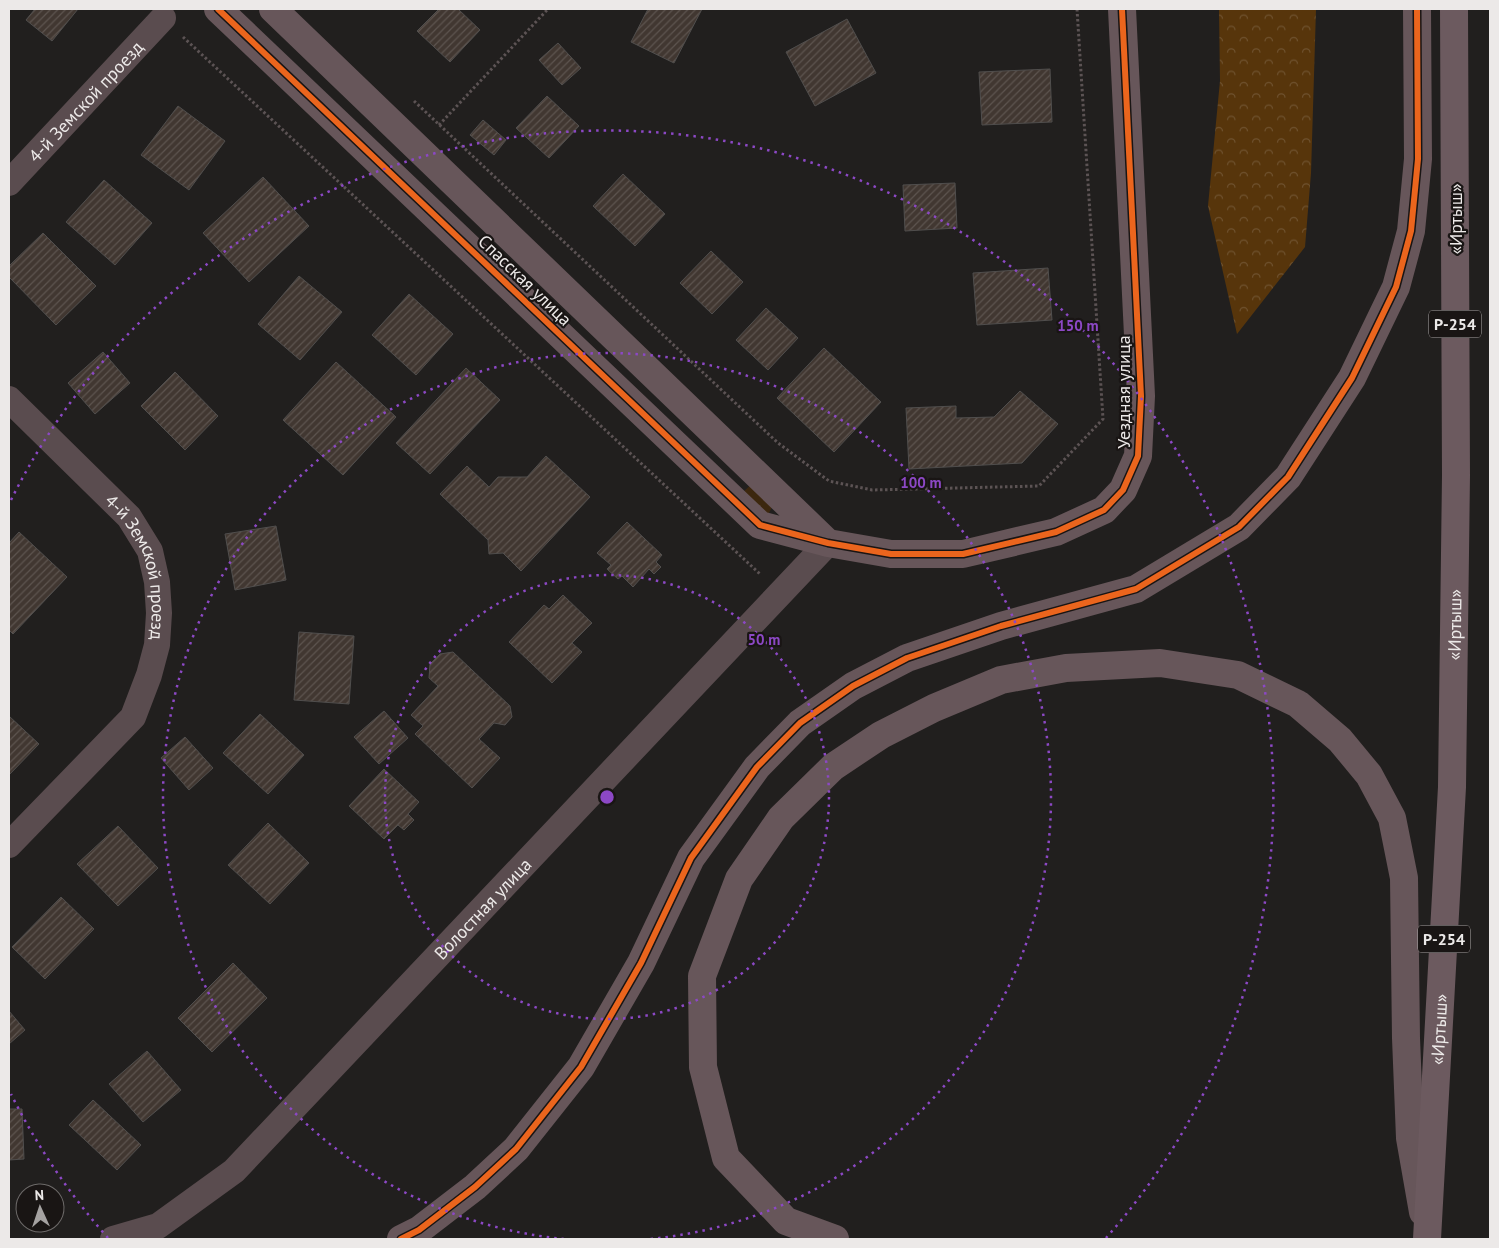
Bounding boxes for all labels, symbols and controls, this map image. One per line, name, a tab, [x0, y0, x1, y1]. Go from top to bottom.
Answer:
street label: 4-й Земской проезд	[23, 35, 148, 167]
street label: «Иртыш»	[1444, 183, 1467, 255]
street label: Спасская улица	[473, 230, 577, 330]
road number: Р-254	[1429, 310, 1481, 338]
text: 150 m	[1057, 316, 1099, 335]
street label: Уездная улица	[1112, 335, 1135, 449]
text: 100 m	[900, 473, 942, 492]
street label: 4-й Земской проезд	[101, 489, 170, 641]
street label: «Иртыш»	[1442, 589, 1466, 660]
text: 50 m	[748, 630, 780, 649]
centre of rings	[598, 788, 616, 806]
street label: Волостная улица	[429, 853, 536, 964]
road number: Р-254	[1418, 926, 1470, 952]
street label: «Иртыш»	[1425, 993, 1452, 1066]
north arrow	[15, 1183, 65, 1233]
text: N	[34, 1186, 44, 1204]

